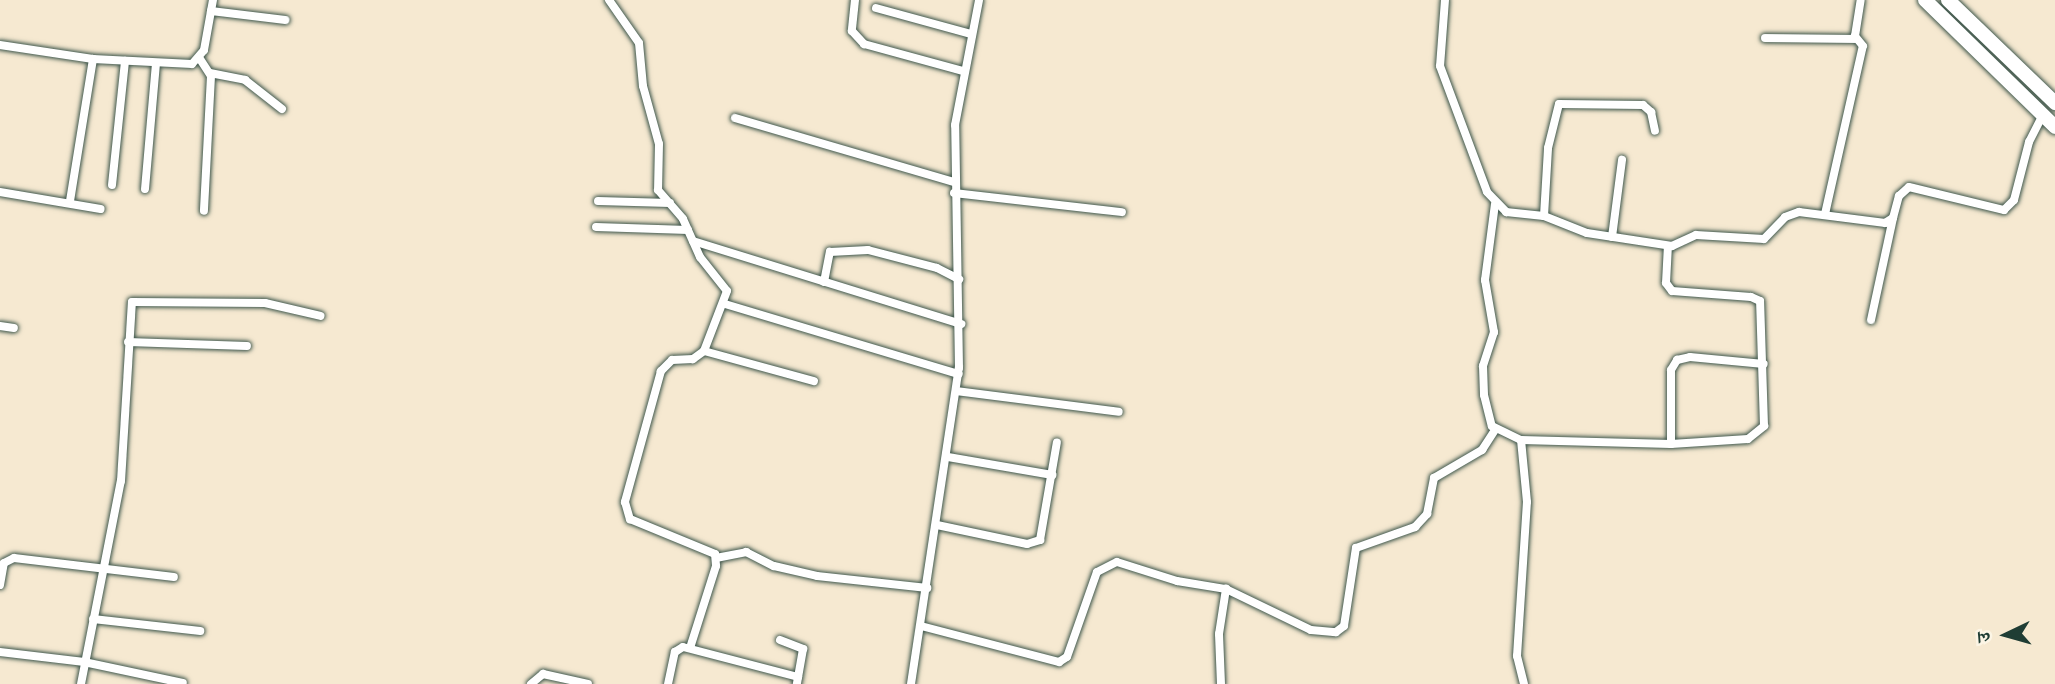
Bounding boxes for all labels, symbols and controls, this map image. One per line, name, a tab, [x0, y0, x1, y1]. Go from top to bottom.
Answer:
north arrow	[1971, 600, 2041, 670]
text: उ	[1973, 631, 1996, 643]

